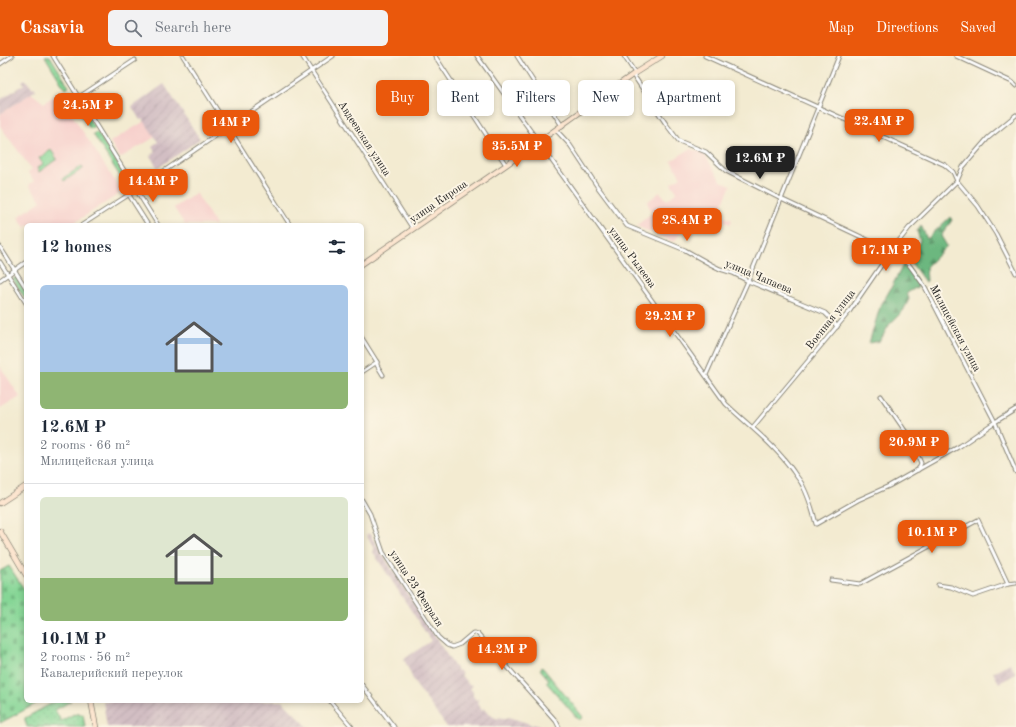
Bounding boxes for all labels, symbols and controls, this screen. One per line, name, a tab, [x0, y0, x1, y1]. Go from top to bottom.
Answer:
search box	[108, 10, 388, 46]
icon: search	[122, 17, 144, 39]
text: Casavia	[20, 19, 84, 38]
text: Search here	[154, 21, 231, 36]
text: Map	[828, 21, 854, 35]
text: Directions	[876, 21, 938, 35]
text: Saved	[960, 21, 996, 35]
chip: Buy	[376, 80, 429, 116]
chip: Rent	[437, 80, 494, 116]
chip: Filters	[502, 80, 570, 116]
chip: New	[578, 80, 634, 116]
chip: Apartment	[642, 80, 735, 116]
pin: 24.5M ₽	[51, 93, 125, 127]
text: 24.5M ₽	[63, 99, 113, 112]
street label: Авдеевская улица	[335, 99, 392, 179]
pin: 22.4M ₽	[842, 109, 916, 143]
pin: 14M ₽	[203, 110, 259, 144]
text: 22.4M ₽	[854, 115, 904, 128]
text: 14M ₽	[211, 116, 251, 129]
pin: 35.5M ₽	[480, 134, 554, 168]
text: 35.5M ₽	[492, 140, 542, 153]
pin: 12.6M ₽	[723, 146, 797, 180]
text: 12.6M ₽	[735, 152, 785, 165]
pin: 14.4M ₽	[116, 169, 190, 203]
text: 14.4M ₽	[128, 175, 178, 188]
street label: улица Кирова	[408, 179, 470, 226]
pin: 28.4M ₽	[650, 208, 724, 242]
text: 28.4M ₽	[662, 214, 712, 227]
street label: улица Рылеева	[606, 225, 658, 291]
icon: filters	[326, 236, 348, 258]
pin: 17.1M ₽	[849, 238, 923, 272]
text: 12 homes	[40, 239, 112, 256]
text: 17.1M ₽	[861, 244, 911, 257]
street label: улица Чапаева	[723, 258, 794, 297]
street label: Милицейская улица	[927, 284, 982, 374]
street label: Военная улица	[805, 288, 858, 352]
pin: 29.2M ₽	[633, 304, 707, 338]
text: 29.2M ₽	[645, 310, 695, 323]
icon: home	[158, 311, 230, 383]
text: 12.6M ₽	[40, 419, 106, 436]
pin: 20.9M ₽	[877, 430, 951, 464]
text: 20.9M ₽	[889, 436, 939, 449]
text: 2 rooms · 66 m²	[40, 439, 130, 452]
text: Милицейская улица	[40, 455, 154, 468]
pin: 10.1M ₽	[895, 520, 969, 554]
icon: home	[158, 523, 230, 595]
text: 10.1M ₽	[907, 526, 957, 539]
street label: улица 23 Февраля	[387, 548, 445, 629]
text: 10.1M ₽	[40, 631, 106, 648]
pin: 14.2M ₽	[465, 637, 539, 671]
text: 14.2M ₽	[477, 643, 527, 656]
text: 2 rooms · 56 m²	[40, 651, 130, 664]
text: Кавалерийский переулок	[40, 667, 183, 680]

